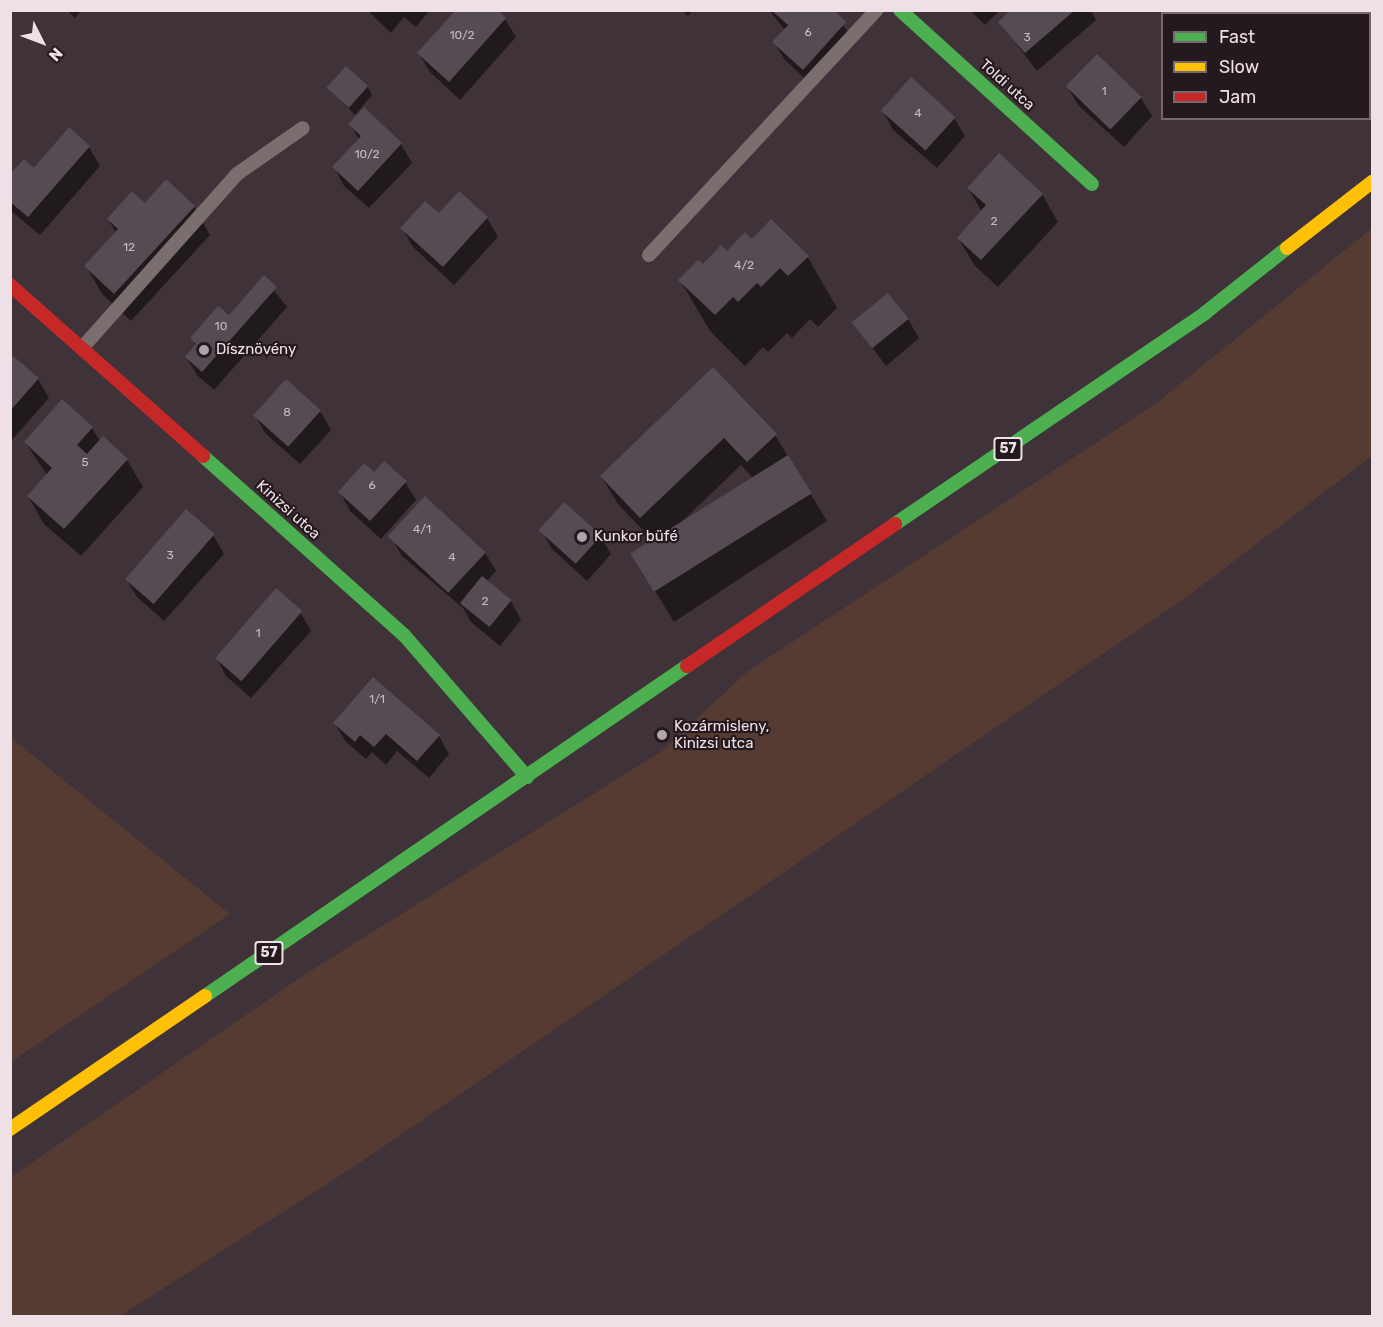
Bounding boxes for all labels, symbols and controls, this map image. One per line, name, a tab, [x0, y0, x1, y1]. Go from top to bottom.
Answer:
north arrow	[12, 12, 72, 72]
legend	[1161, 12, 1371, 120]
house number: 6	[804, 26, 812, 40]
text: Fast	[1219, 26, 1255, 48]
house number: 10/2	[449, 29, 475, 43]
house number: 3	[1023, 31, 1031, 45]
text: N	[45, 44, 67, 65]
street label: Toldi utca	[976, 56, 1038, 114]
text: Slow	[1219, 56, 1259, 78]
house number: 1	[1101, 85, 1107, 99]
text: Jam	[1219, 86, 1256, 108]
house number: 4	[914, 107, 922, 121]
house number: 10/2	[354, 148, 380, 162]
house number: 2	[990, 215, 998, 229]
house number: 12	[123, 241, 135, 255]
house number: 4/2	[734, 259, 754, 273]
house number: 10	[215, 320, 227, 334]
place label: Dísznövény	[216, 341, 296, 359]
marker: Dísznövény	[197, 343, 211, 357]
house number: 8	[283, 406, 291, 420]
road number: 57	[993, 438, 1023, 460]
house number: 5	[81, 456, 89, 470]
street label: Kinizsi utca	[252, 477, 324, 543]
house number: 6	[368, 479, 376, 493]
house number: 4/1	[413, 523, 431, 537]
place label: Kunkor büfé	[594, 528, 678, 546]
marker: Kunkor büfé	[575, 530, 589, 544]
house number: 3	[166, 549, 174, 563]
house number: 4	[448, 551, 456, 565]
house number: 2	[481, 595, 489, 609]
house number: 1	[255, 627, 261, 641]
house number: 1/1	[369, 693, 385, 707]
place label: Kozármisleny, Kinizsi utca	[674, 717, 769, 752]
marker: Kozármisleny, Kinizsi utca	[655, 728, 669, 742]
road number: 57	[254, 942, 284, 964]

